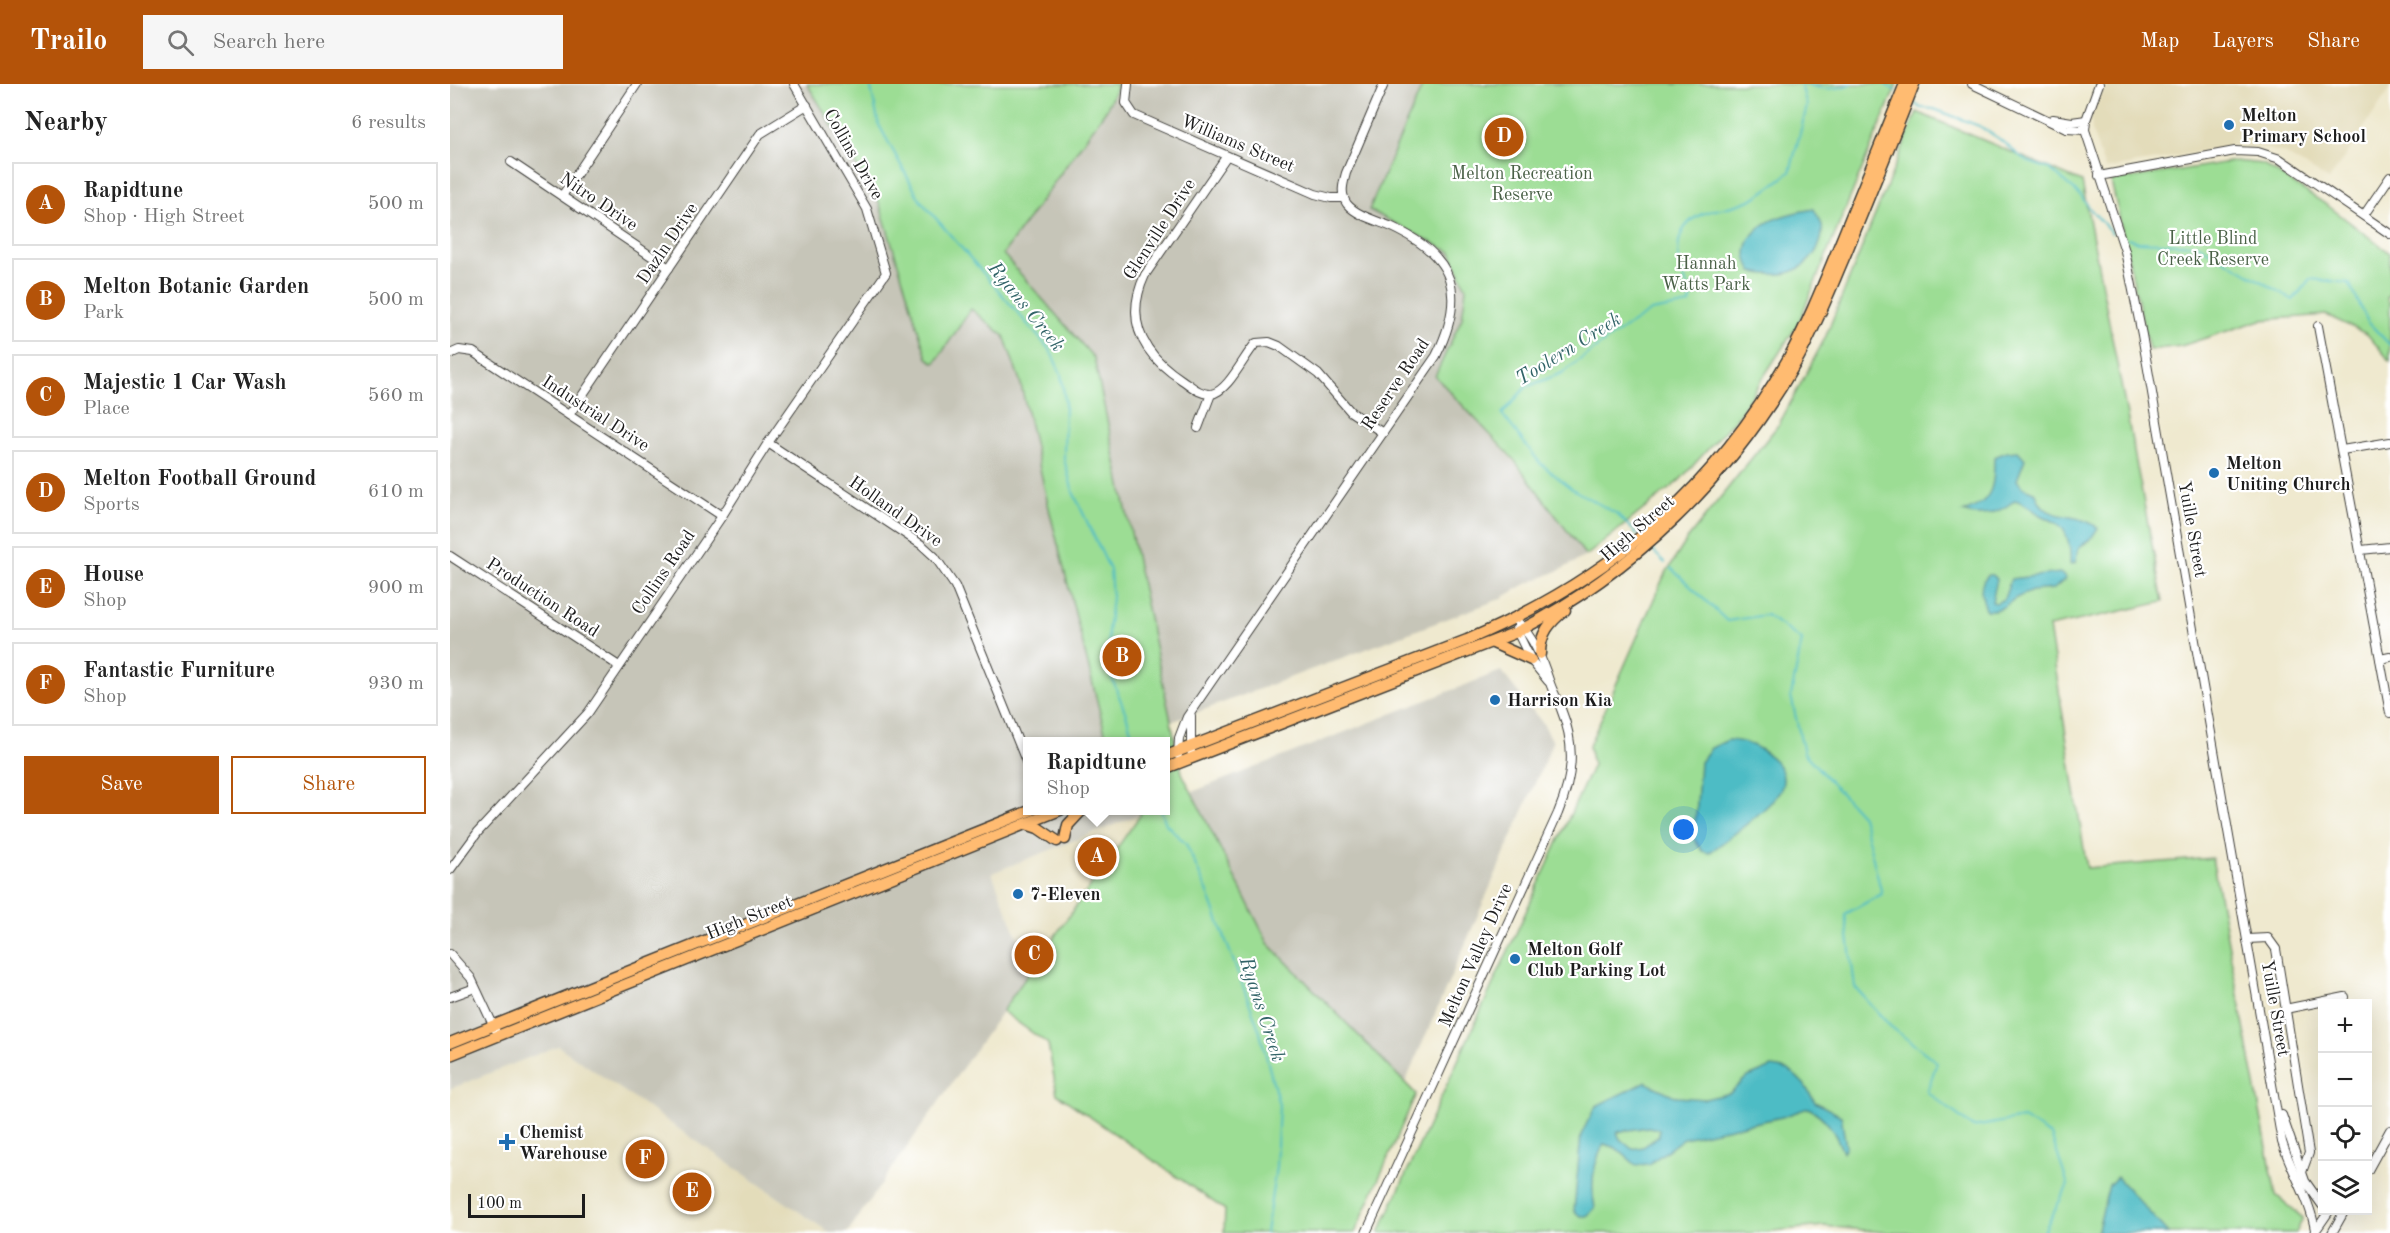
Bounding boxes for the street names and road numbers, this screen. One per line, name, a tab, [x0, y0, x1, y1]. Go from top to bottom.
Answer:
street label: Collins Drive	[820, 106, 886, 203]
street label: Williams Street	[1178, 112, 1297, 176]
street label: Nitro Drive	[556, 169, 641, 234]
street label: Glenville Drive	[1121, 176, 1199, 283]
street label: Dazln Drive	[634, 200, 701, 287]
street label: Reserve Road	[1359, 335, 1433, 434]
street label: Industrial Drive	[538, 372, 652, 455]
street label: Holland Drive	[846, 473, 945, 550]
street label: Yuille Street	[2175, 479, 2209, 579]
street label: High Street	[1597, 492, 1678, 565]
street label: Collins Road	[629, 527, 699, 618]
street label: Production Road	[483, 555, 602, 641]
street label: Melton Valley Drive	[1436, 881, 1516, 1030]
street label: High Street	[704, 892, 795, 943]
street label: Yuille Street	[2258, 958, 2292, 1058]

